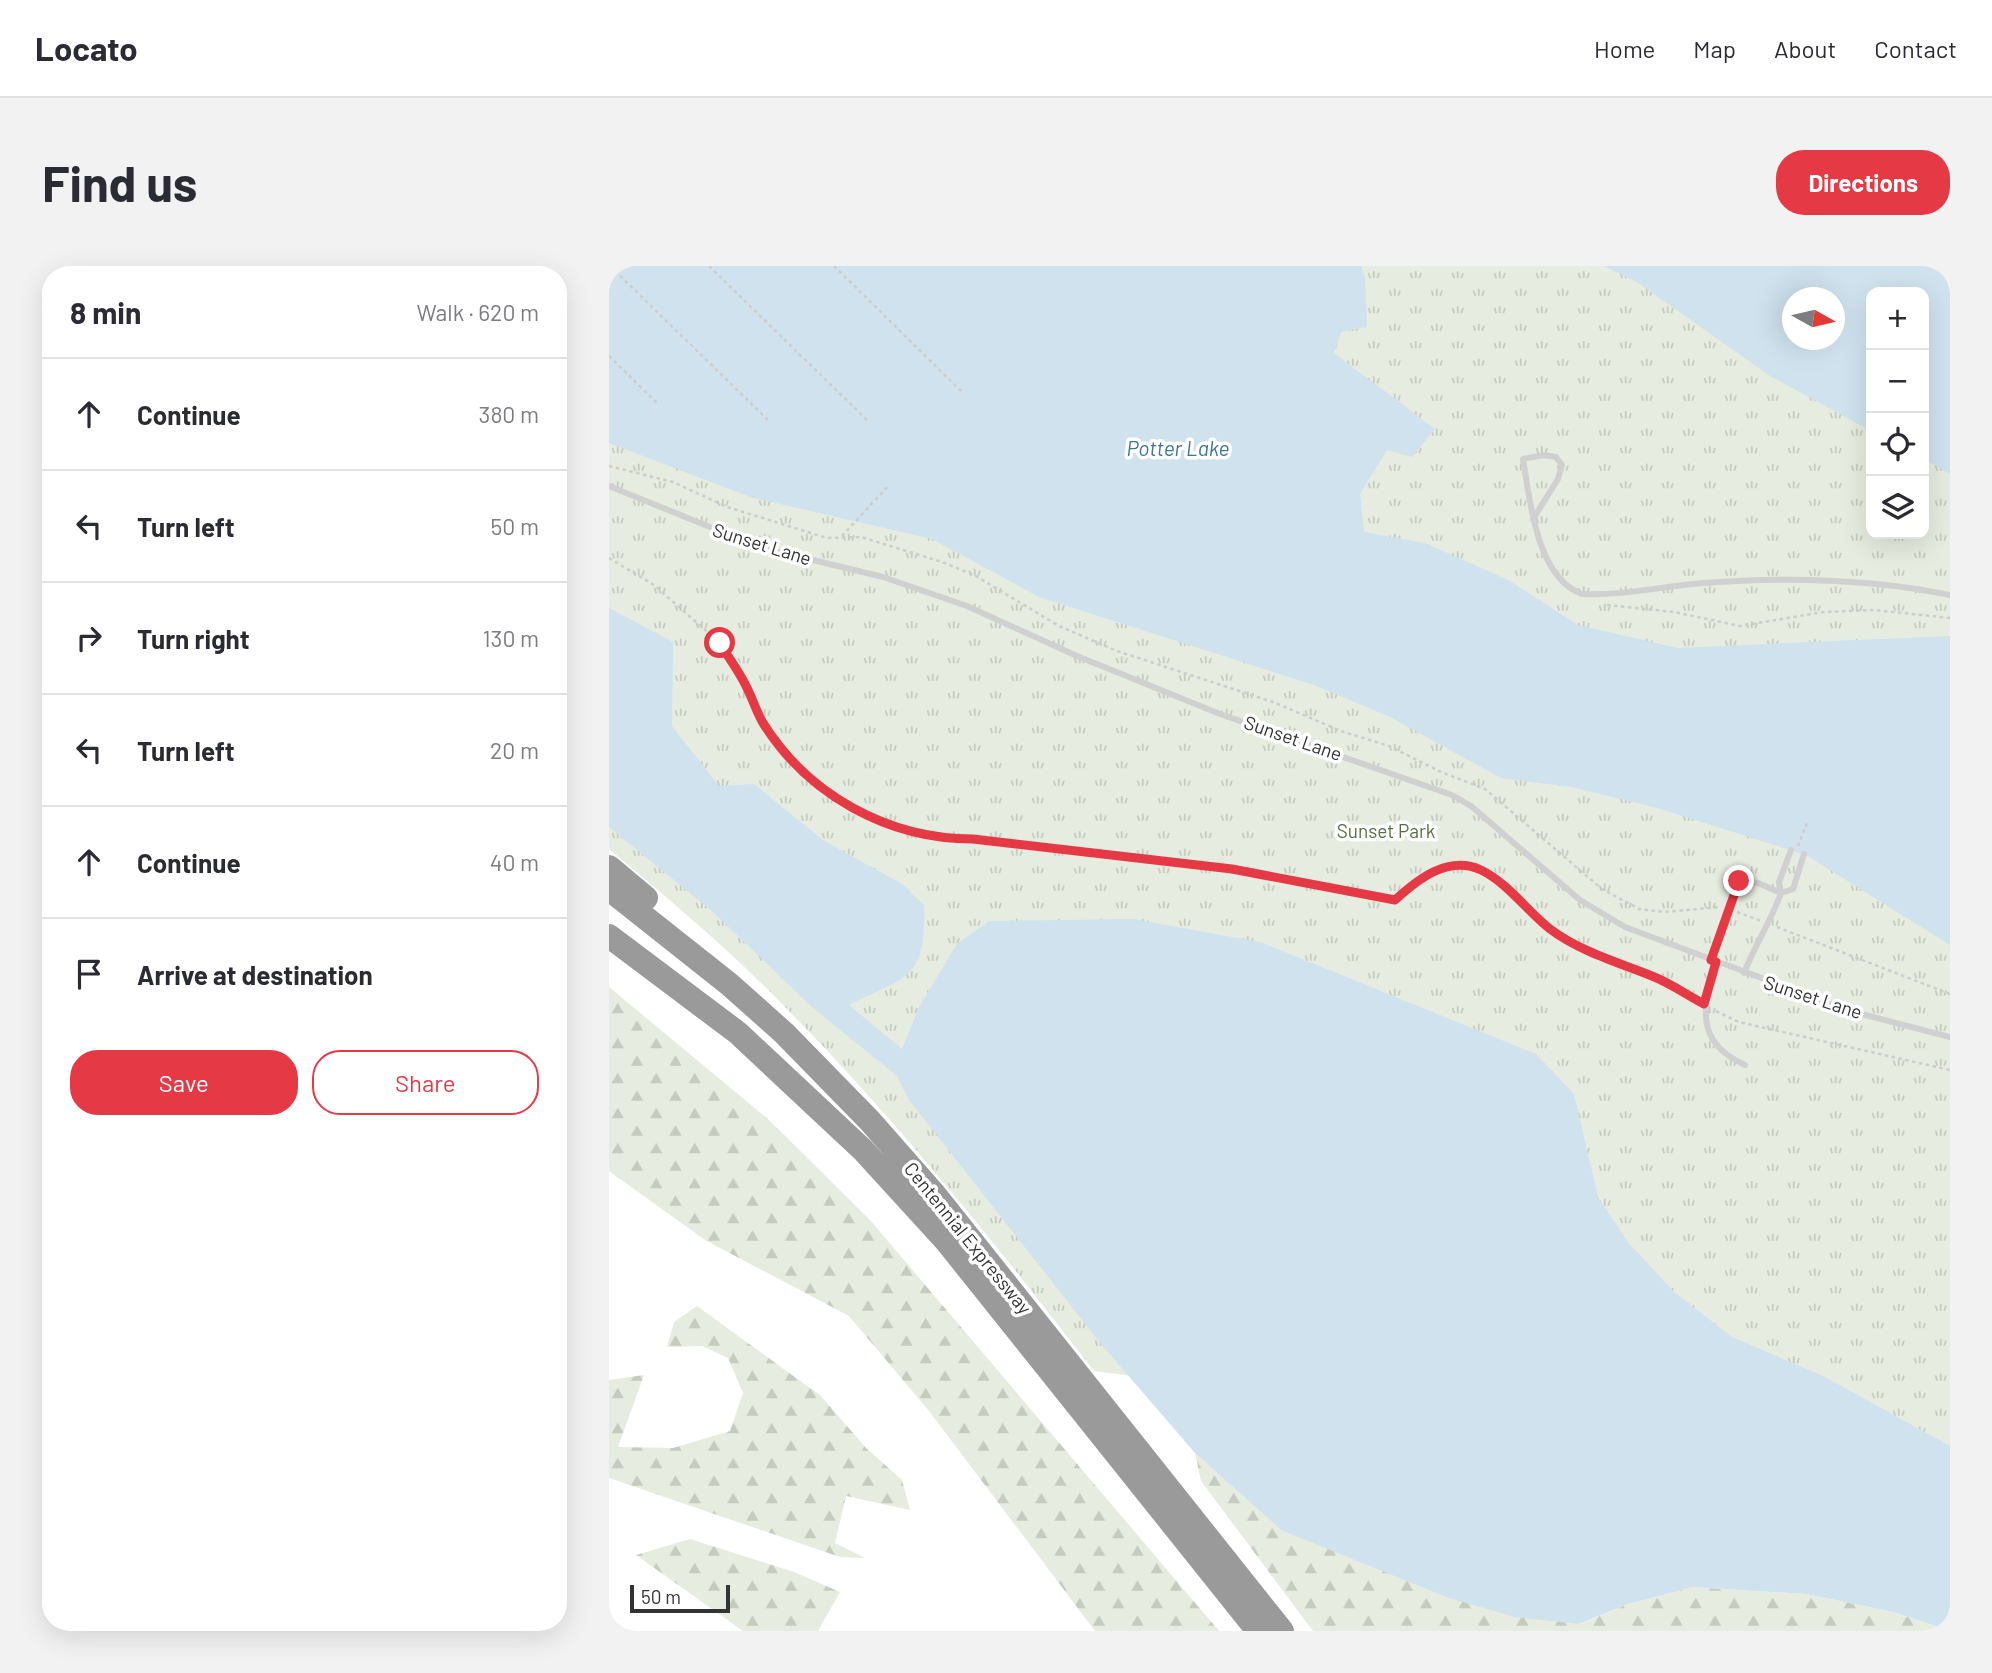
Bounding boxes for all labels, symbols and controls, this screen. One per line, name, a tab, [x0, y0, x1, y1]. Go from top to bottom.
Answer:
text: Locato	[35, 28, 138, 68]
text: Home	[1594, 34, 1655, 63]
text: Map	[1693, 34, 1736, 63]
text: About	[1774, 34, 1836, 63]
text: Contact	[1874, 34, 1957, 63]
button: Directions	[1776, 150, 1950, 215]
text: Find us	[42, 153, 197, 212]
north arrow	[1782, 287, 1845, 350]
map controls	[1866, 287, 1929, 539]
button: +	[1866, 287, 1929, 350]
text: 8 min	[70, 294, 141, 330]
text: Walk · 620 m	[417, 298, 539, 326]
button: −	[1866, 350, 1929, 413]
icon: ahead	[70, 395, 108, 433]
text: Continue	[137, 399, 241, 430]
text: 380 m	[479, 400, 539, 428]
button: locate	[1866, 413, 1929, 476]
water label: Potter Lake	[1127, 435, 1229, 460]
button: layers	[1866, 476, 1929, 539]
icon: left	[70, 507, 108, 545]
text: Turn left	[137, 511, 235, 542]
text: 50 m	[491, 512, 539, 540]
street label: Sunset Lane	[710, 518, 814, 569]
icon: right	[70, 619, 108, 657]
text: Turn right	[137, 623, 250, 654]
text: 130 m	[482, 624, 539, 652]
route start	[704, 627, 735, 658]
street label: Sunset Lane	[1241, 710, 1345, 765]
icon: left	[70, 731, 108, 769]
text: Turn left	[137, 735, 235, 766]
text: 20 m	[490, 736, 539, 764]
park label: Sunset Park	[1337, 819, 1435, 842]
icon: ahead	[70, 843, 108, 881]
text: Continue	[137, 847, 241, 878]
text: 40 m	[490, 848, 539, 876]
route end	[1723, 865, 1754, 896]
icon: arrive	[70, 955, 108, 993]
text: Arrive at destination	[137, 959, 373, 990]
street label: Sunset Lane	[1761, 970, 1865, 1023]
button: Save	[70, 1050, 298, 1115]
button: Share	[312, 1050, 539, 1115]
street label: Centennial Expressway	[900, 1157, 1037, 1319]
scale bar	[630, 1582, 730, 1614]
text: 50 m	[641, 1585, 681, 1608]

